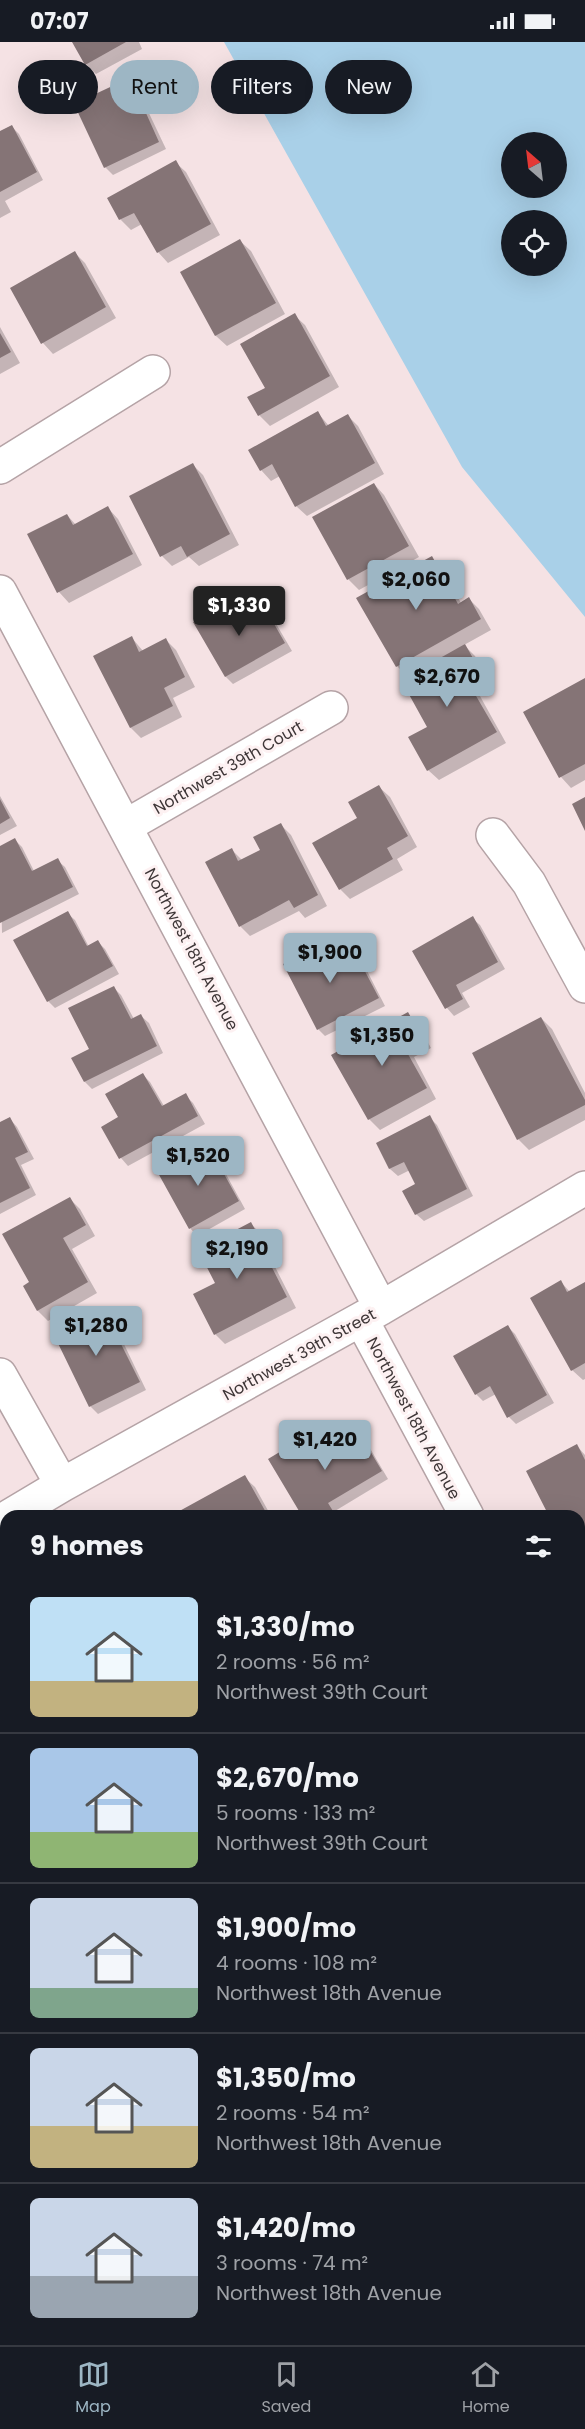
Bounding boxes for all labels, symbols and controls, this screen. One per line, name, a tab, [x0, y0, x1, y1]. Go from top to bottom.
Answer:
text: 07:07	[30, 6, 88, 37]
chip: Buy	[18, 60, 98, 114]
chip: Rent	[110, 60, 199, 114]
chip: Filters	[211, 60, 313, 114]
chip: New	[325, 60, 412, 114]
north arrow	[501, 132, 567, 198]
map controls	[501, 132, 567, 276]
button: locate	[501, 210, 567, 276]
pin: $2,060	[367, 560, 465, 611]
text: $2,060	[381, 565, 451, 593]
pin: $1,330	[190, 586, 288, 637]
text: $1,330	[207, 591, 271, 619]
pin: $2,670	[398, 657, 496, 708]
text: $2,670	[414, 662, 480, 690]
street label: Northwest 39th Court	[149, 715, 308, 820]
street label: Northwest 18th Avenue	[139, 864, 244, 1034]
pin: $1,900	[281, 933, 379, 984]
text: $1,900	[298, 938, 362, 966]
pin: $1,350	[333, 1016, 431, 1067]
text: $1,350	[350, 1021, 414, 1049]
pin: $1,520	[149, 1136, 247, 1187]
text: $1,520	[166, 1141, 230, 1169]
pin: $2,190	[188, 1229, 286, 1280]
text: $2,190	[205, 1234, 269, 1262]
street label: Northwest 39th Street	[219, 1303, 380, 1406]
pin: $1,280	[47, 1306, 145, 1357]
text: $1,280	[64, 1311, 128, 1339]
street label: Northwest 18th Avenue	[361, 1333, 466, 1503]
pin: $1,420	[276, 1420, 374, 1471]
text: $1,420	[293, 1425, 357, 1453]
text: 9 homes	[30, 1528, 144, 1564]
icon: filters	[522, 1530, 555, 1563]
text: $1,330/mo	[216, 1609, 355, 1645]
icon: home	[78, 1621, 150, 1693]
text: 2 rooms · 56 m²	[216, 1648, 370, 1676]
text: Northwest 39th Court	[216, 1678, 428, 1706]
text: $2,670/mo	[216, 1760, 359, 1796]
icon: home	[78, 1772, 150, 1844]
text: 5 rooms · 133 m²	[216, 1799, 375, 1827]
text: Northwest 39th Court	[216, 1829, 428, 1857]
text: $1,900/mo	[216, 1910, 356, 1946]
icon: home	[78, 1922, 150, 1994]
text: 4 rooms · 108 m²	[216, 1949, 377, 1977]
text: Northwest 18th Avenue	[216, 1979, 442, 2007]
text: $1,350/mo	[216, 2060, 356, 2096]
icon: home	[78, 2072, 150, 2144]
text: 2 rooms · 54 m²	[216, 2099, 370, 2127]
text: Northwest 18th Avenue	[216, 2129, 442, 2157]
text: $1,420/mo	[216, 2210, 356, 2246]
icon: home	[78, 2222, 150, 2294]
text: 3 rooms · 74 m²	[216, 2249, 368, 2277]
text: Northwest 18th Avenue	[216, 2279, 442, 2307]
tab: Map	[75, 2358, 111, 2419]
tab: Saved	[261, 2358, 311, 2419]
tab: Home	[462, 2358, 510, 2419]

